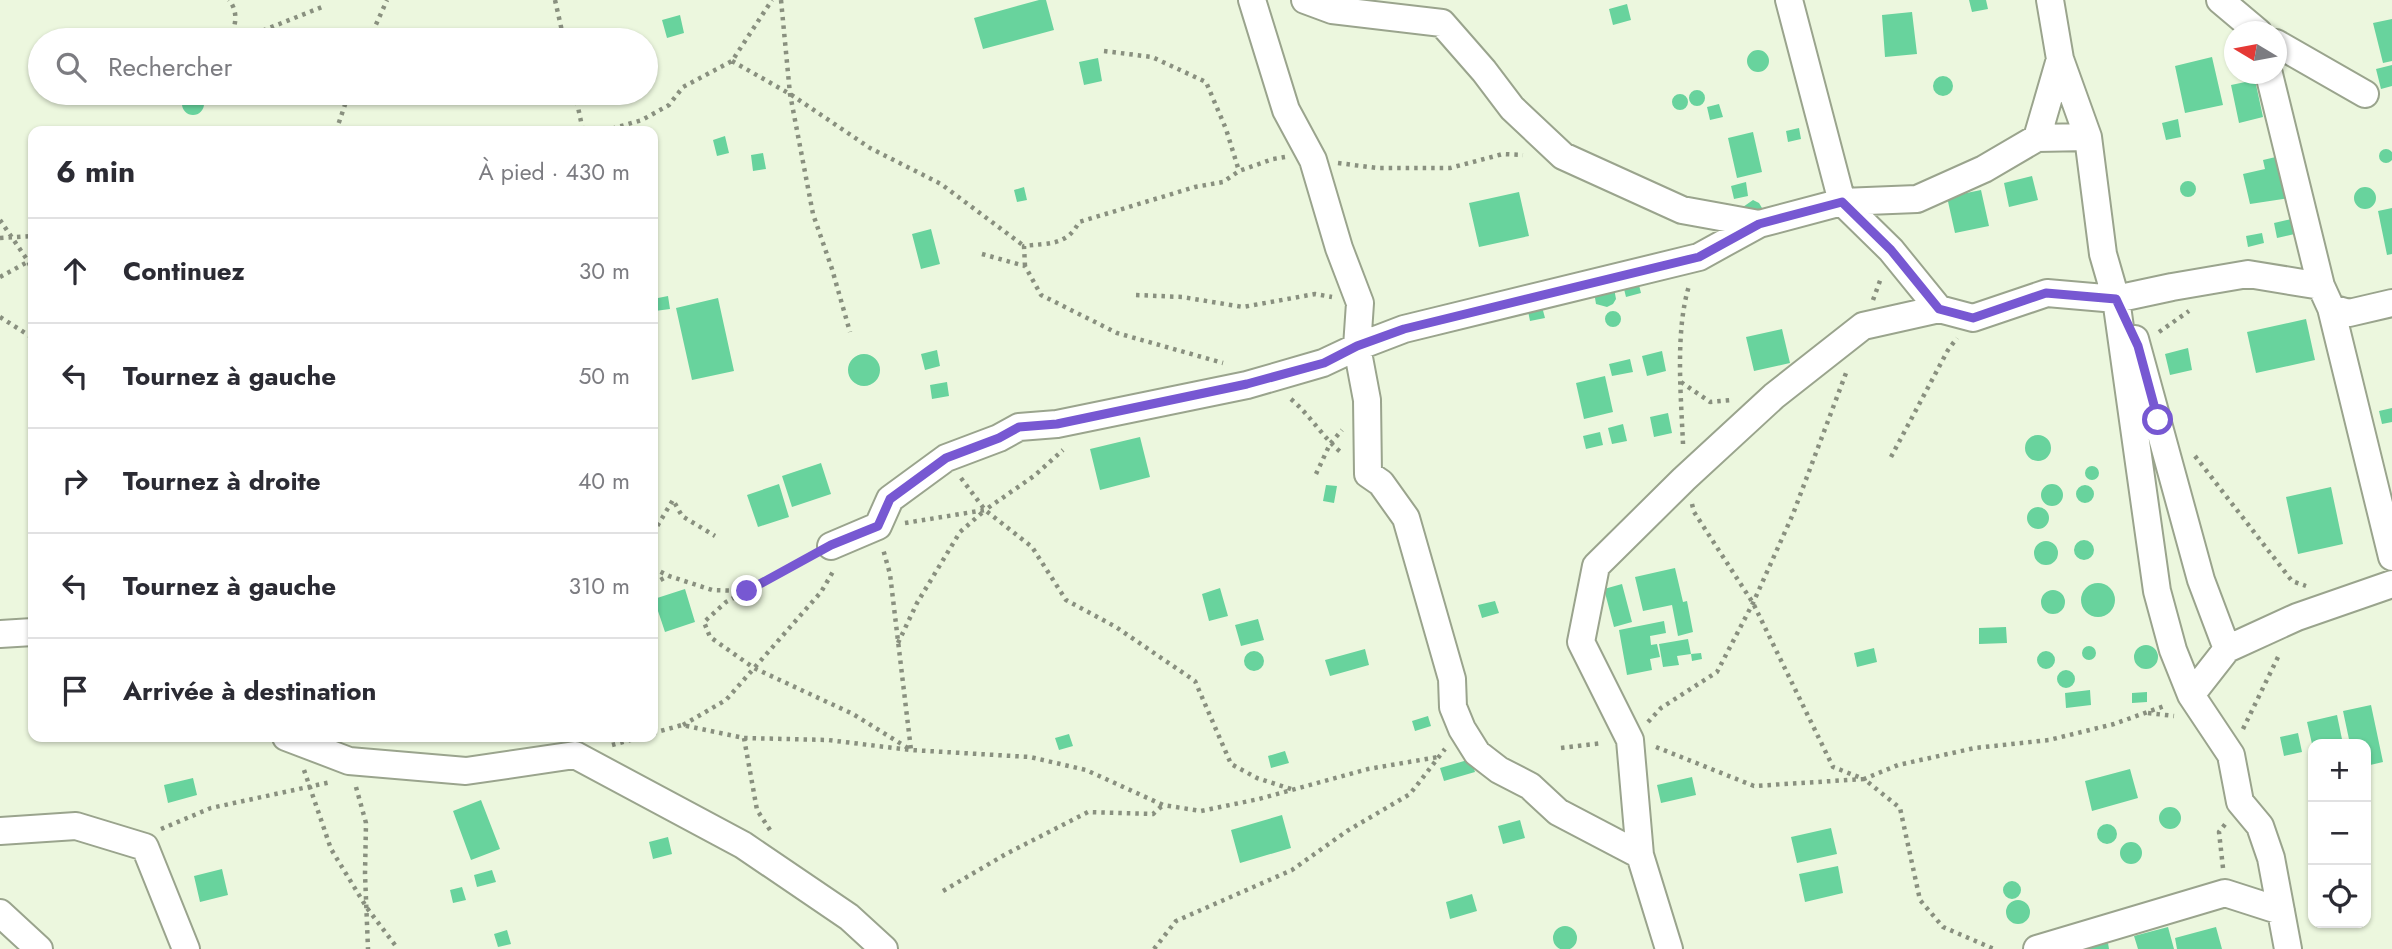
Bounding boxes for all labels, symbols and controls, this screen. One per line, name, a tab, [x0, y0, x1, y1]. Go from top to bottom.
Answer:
north arrow	[2224, 21, 2287, 84]
search box	[28, 28, 658, 105]
icon: search	[52, 48, 90, 86]
text: Rechercher	[108, 48, 232, 86]
text: 6 min	[56, 150, 135, 193]
text: À pied · 430 m	[479, 155, 630, 189]
icon: ahead	[56, 252, 94, 290]
text: Continuez	[123, 252, 245, 290]
text: 30 m	[579, 254, 630, 288]
icon: left	[56, 357, 94, 395]
text: Tournez à gauche	[123, 357, 336, 395]
text: 50 m	[578, 359, 630, 393]
route start	[2142, 404, 2173, 435]
icon: right	[56, 462, 94, 500]
text: Tournez à droite	[123, 462, 321, 500]
text: 40 m	[578, 464, 630, 498]
icon: left	[56, 567, 94, 605]
text: Tournez à gauche	[123, 567, 336, 605]
text: 310 m	[568, 569, 630, 603]
route end	[731, 575, 762, 606]
icon: arrive	[56, 672, 94, 710]
text: Arrivée à destination	[123, 672, 376, 710]
map controls	[2308, 739, 2371, 928]
button: +	[2308, 739, 2371, 802]
button: −	[2308, 802, 2371, 865]
button: locate	[2308, 865, 2371, 928]

